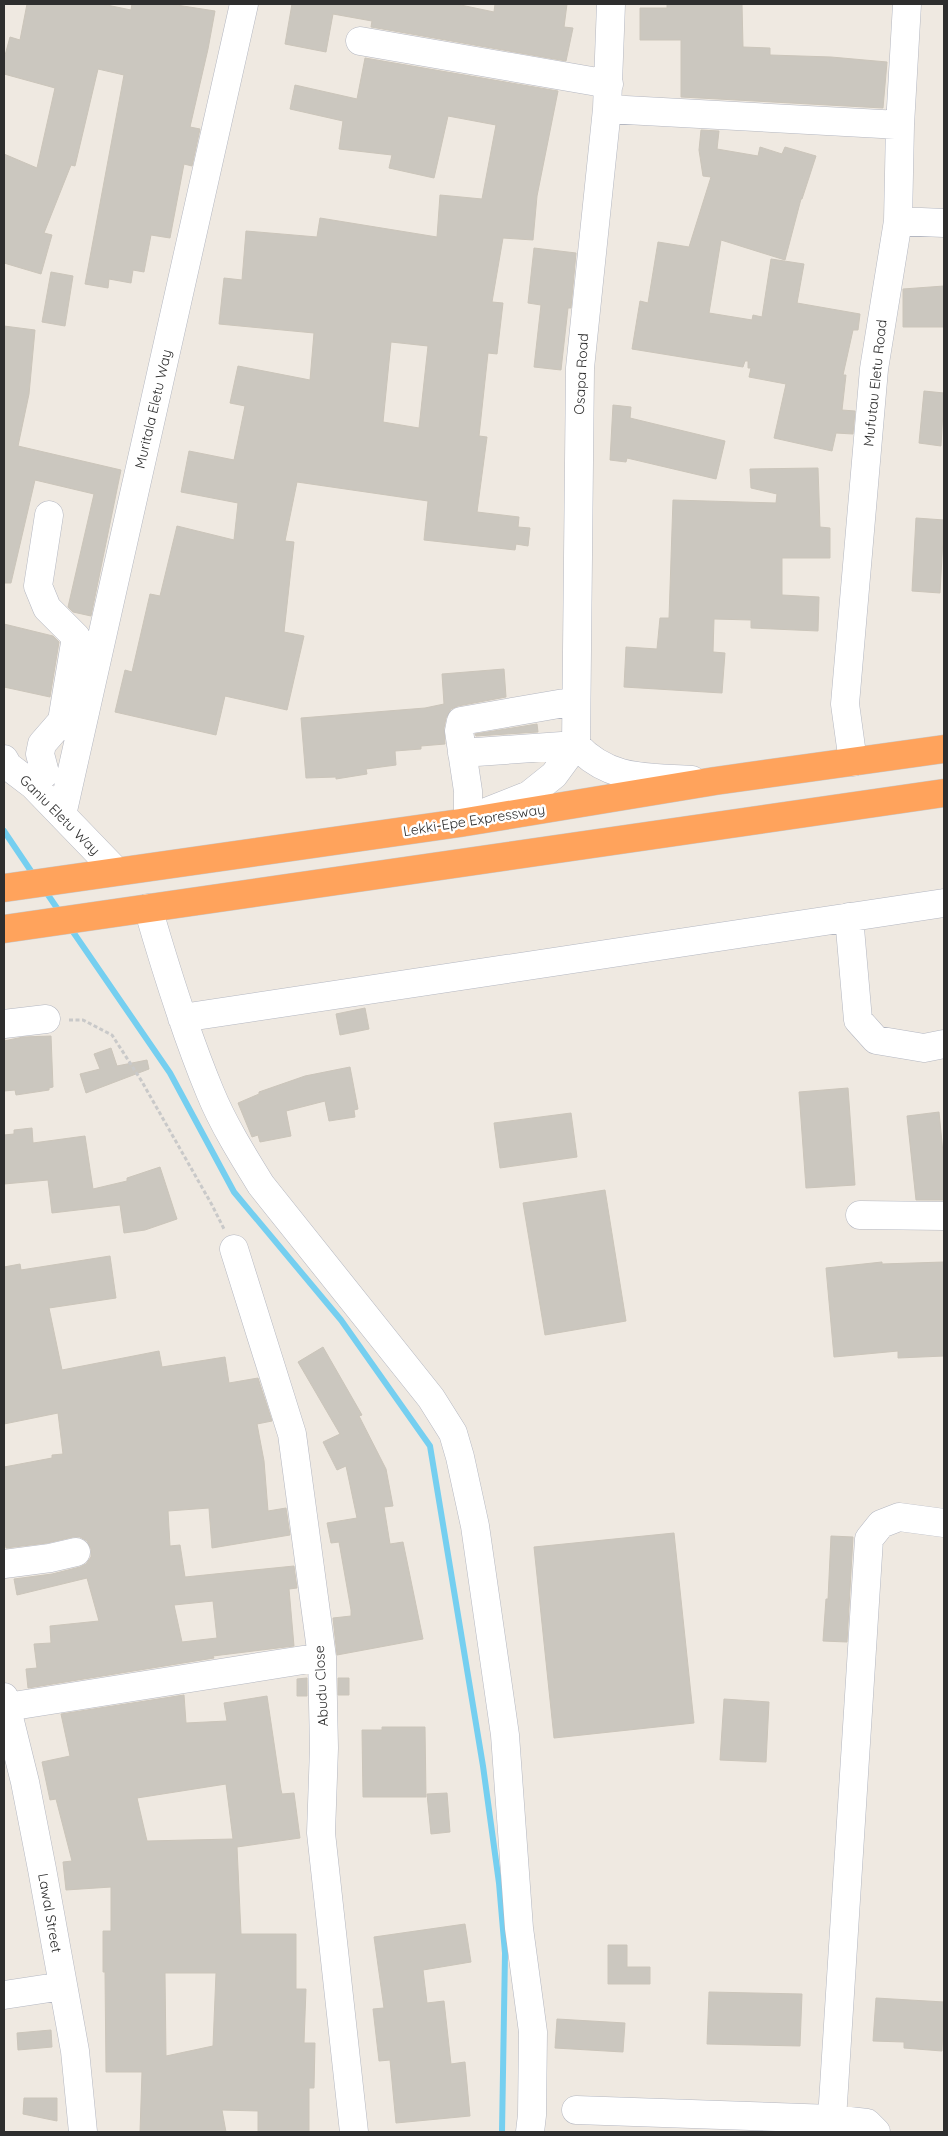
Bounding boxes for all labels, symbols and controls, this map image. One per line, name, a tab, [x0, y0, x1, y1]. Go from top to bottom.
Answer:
street label: Mufutau Eletu Road	[859, 319, 891, 447]
street label: Osapa Road	[570, 333, 592, 415]
street label: Muritala Eletu Way	[131, 348, 175, 470]
street label: Ganiu Eletu Way	[16, 771, 104, 859]
street label: Lekki-Epe Expressway	[402, 800, 546, 840]
street label: Abudu Close	[310, 1645, 332, 1727]
street label: Lawal Street	[34, 1872, 66, 1954]

